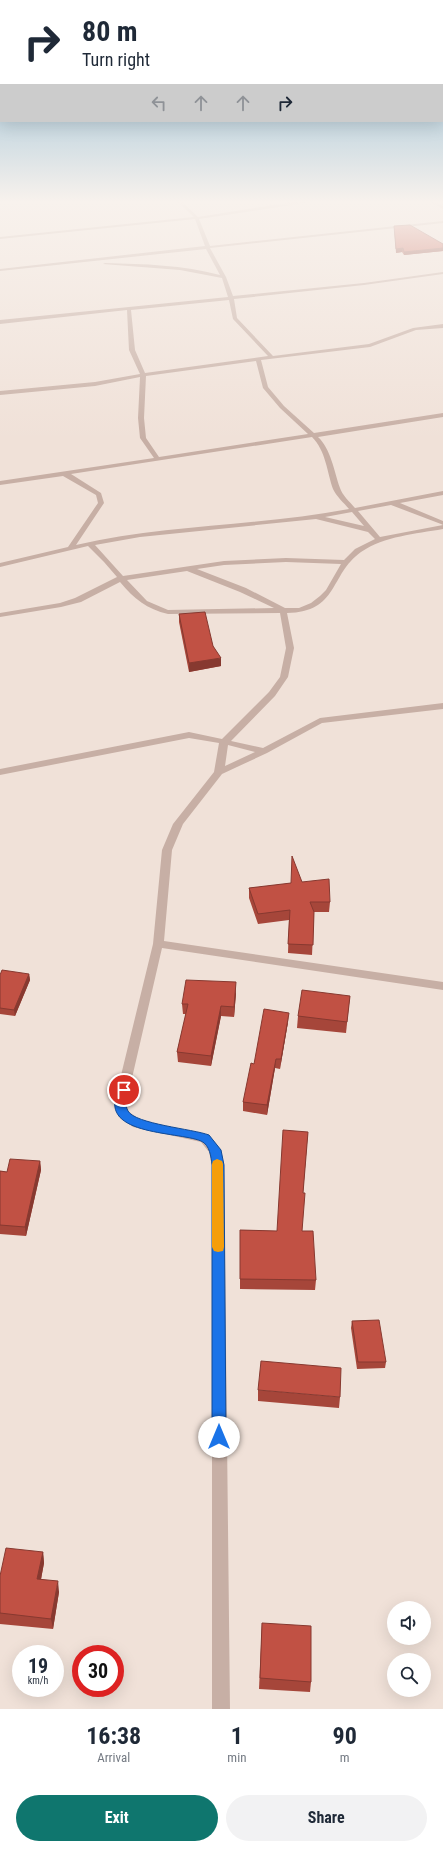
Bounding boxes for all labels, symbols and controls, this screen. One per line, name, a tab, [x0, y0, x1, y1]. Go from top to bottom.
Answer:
text: 80 m	[82, 15, 138, 48]
icon: right	[16, 16, 68, 68]
text: Turn right	[82, 49, 150, 70]
icon: left	[148, 92, 170, 114]
icon: ahead	[190, 92, 212, 114]
icon: ahead	[232, 92, 254, 114]
icon: right	[274, 92, 296, 114]
pin	[107, 1073, 141, 1107]
icon: arrive	[113, 1079, 135, 1101]
position arrow	[198, 1416, 240, 1458]
map controls	[387, 1601, 431, 1697]
button: sound	[387, 1601, 431, 1645]
speed limit sign: 30	[72, 1645, 124, 1697]
button: search	[387, 1653, 431, 1697]
text: 19	[28, 1654, 48, 1678]
text: km/h	[28, 1675, 48, 1686]
text: 16:38	[86, 1722, 141, 1750]
text: 1	[231, 1722, 243, 1750]
text: 90	[333, 1722, 357, 1750]
text: Arrival	[97, 1750, 130, 1765]
text: min	[227, 1750, 246, 1765]
text: m	[340, 1750, 350, 1765]
button: Exit	[16, 1795, 218, 1841]
button: Share	[226, 1795, 427, 1841]

